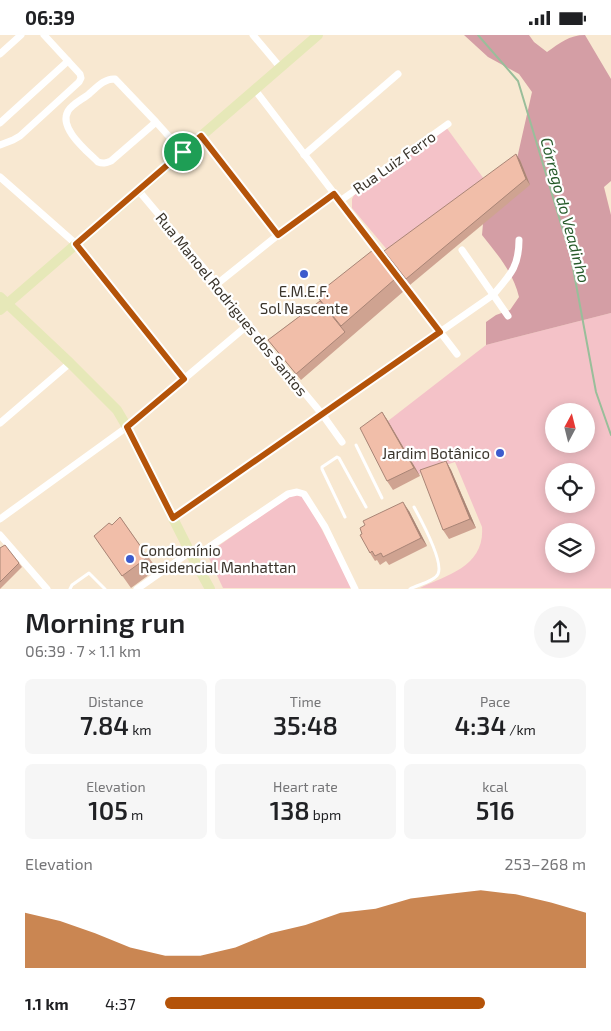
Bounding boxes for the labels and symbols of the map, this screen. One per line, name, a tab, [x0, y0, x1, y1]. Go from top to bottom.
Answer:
street label: Rua Luiz Ferro	[349, 127, 439, 197]
pin	[162, 131, 204, 173]
water label: Córrego do Veadinho	[537, 135, 595, 285]
street label: Rua Manoel Rodrigues dos Santos	[152, 209, 312, 399]
marker: E.M.E.F. Sol Nascente	[298, 268, 310, 280]
place label: E.M.E.F. Sol Nascente	[260, 282, 348, 317]
north arrow	[545, 403, 595, 453]
place label: Jardim Botânico	[382, 444, 490, 462]
marker: Jardim Botânico	[494, 447, 506, 459]
place label: Condomínio Residencial Manhattan	[140, 541, 296, 576]
marker: Condomínio Residencial Manhattan	[124, 553, 136, 565]

